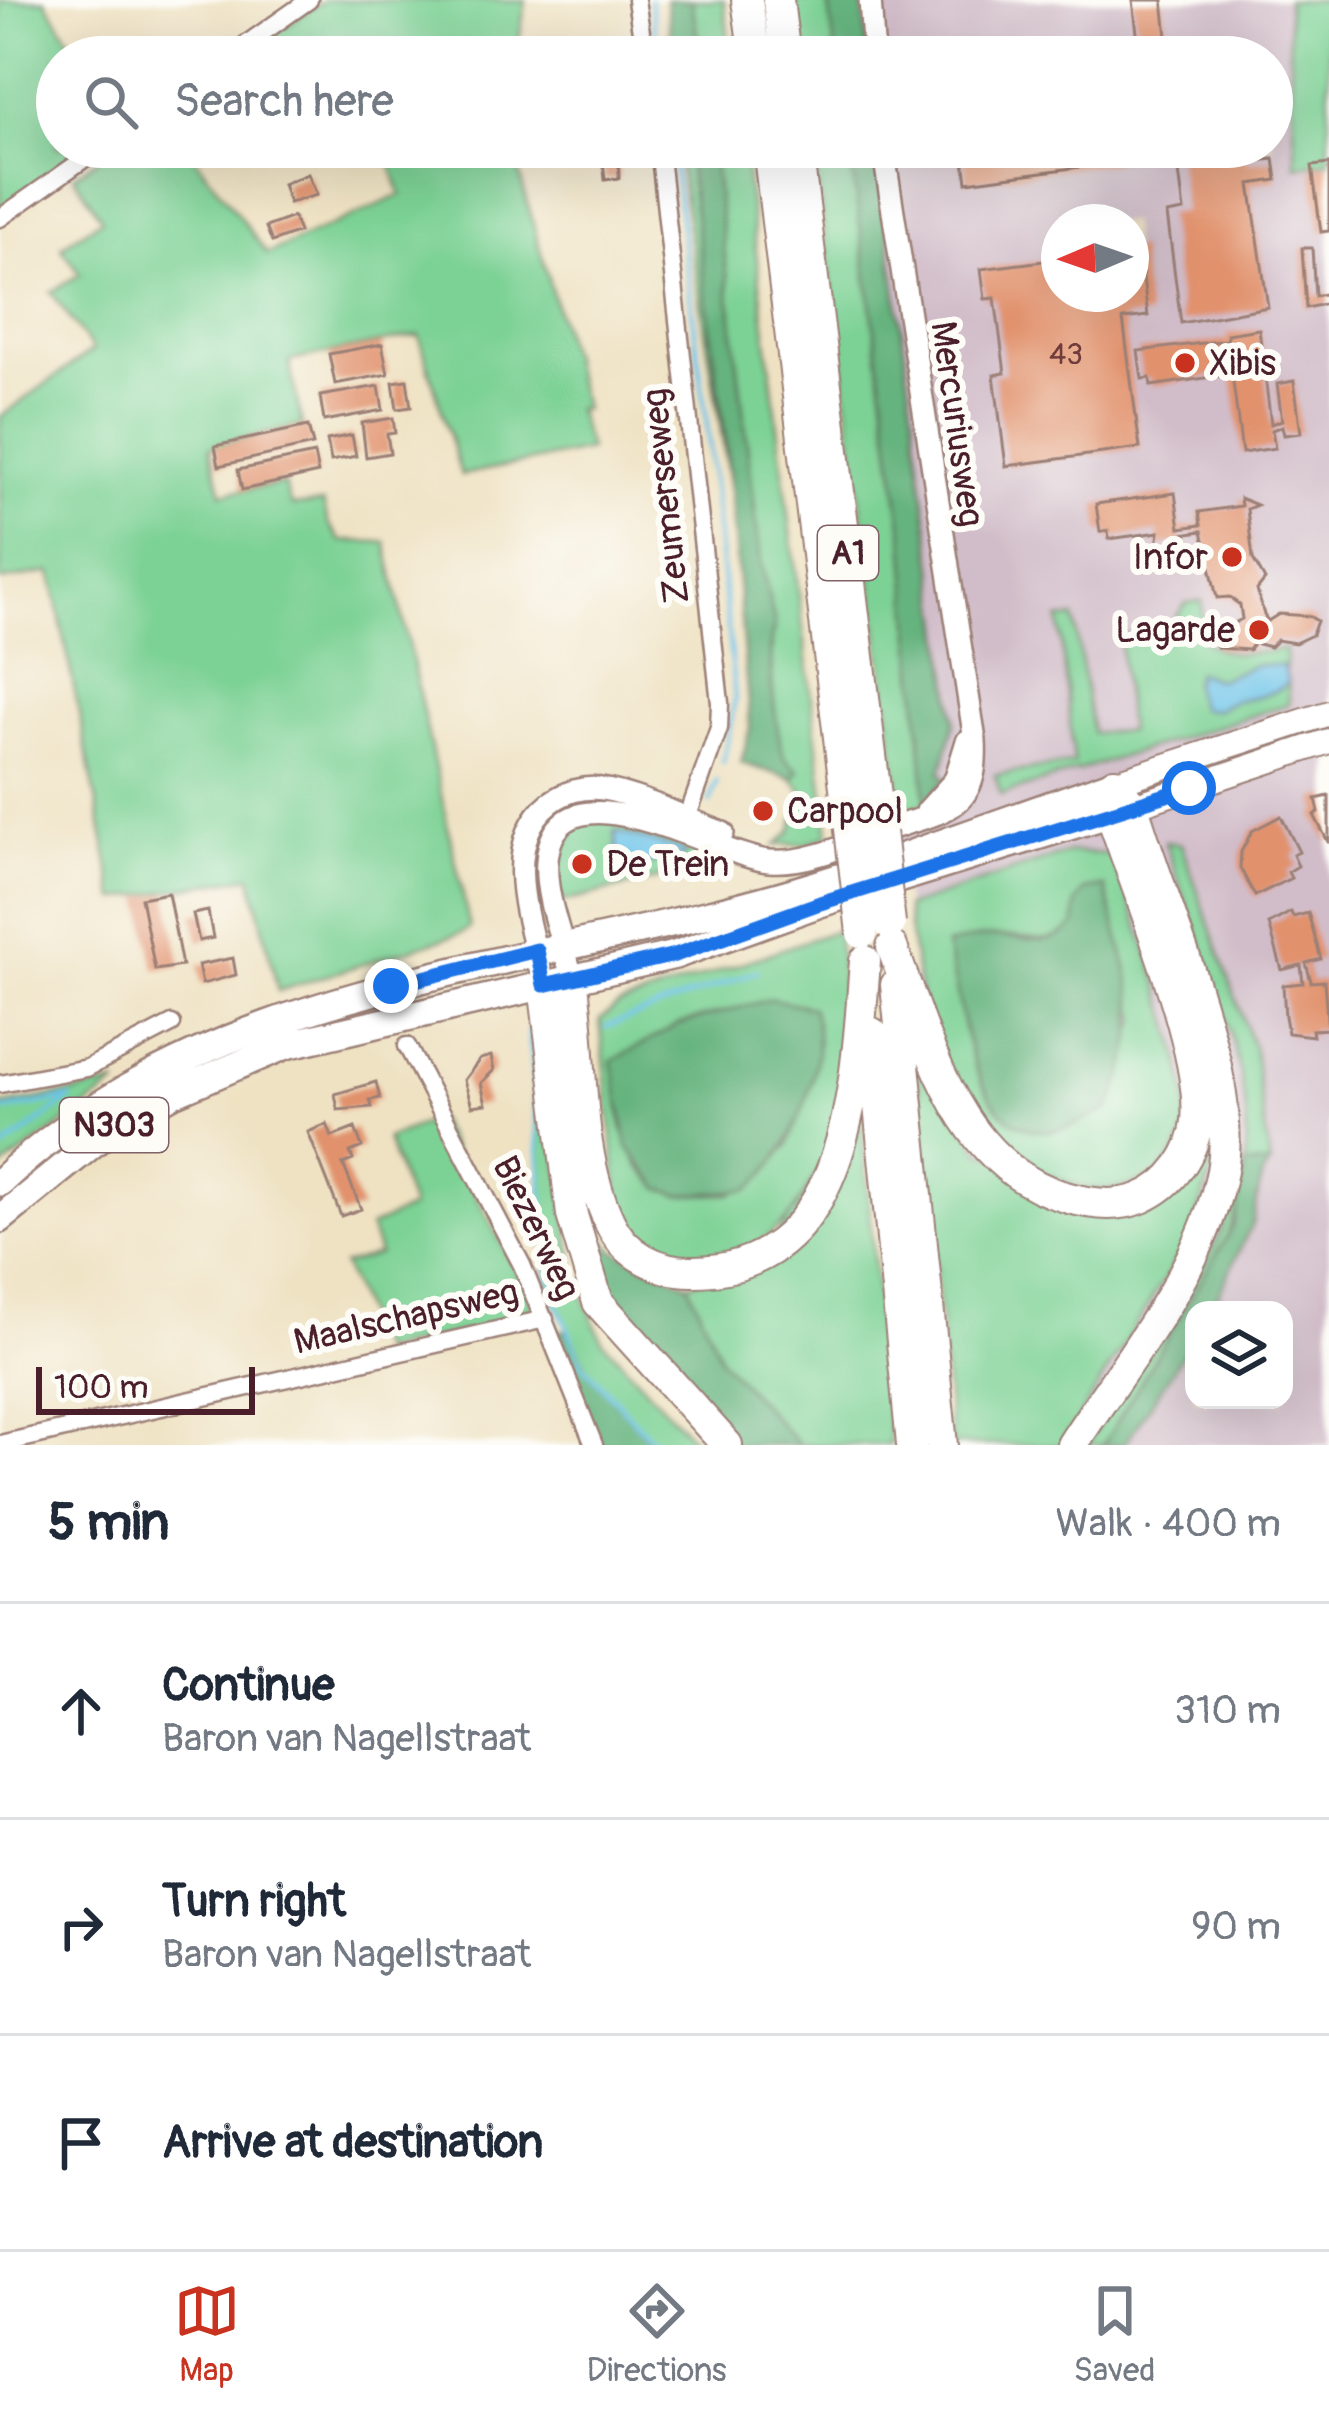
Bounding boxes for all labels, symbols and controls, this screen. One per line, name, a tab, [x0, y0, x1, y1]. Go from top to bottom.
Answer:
search box	[36, 36, 1293, 168]
icon: search	[78, 69, 144, 135]
text: Search here	[174, 74, 394, 130]
north arrow	[1041, 204, 1149, 312]
street label: Mercuriusweg	[920, 319, 994, 529]
house number: 43	[1049, 336, 1083, 373]
place label: Xibis	[1209, 341, 1276, 386]
marker: Xibis	[1172, 350, 1198, 376]
street label: Zeumerseweg	[632, 386, 700, 606]
road number: A1	[818, 526, 878, 580]
place label: Infor	[1133, 535, 1208, 580]
marker: Infor	[1219, 544, 1245, 570]
place label: Lagarde	[1115, 608, 1235, 653]
marker: Lagarde	[1246, 617, 1272, 643]
route start	[1162, 761, 1216, 815]
place label: Carpool	[787, 789, 903, 834]
marker: Carpool	[750, 798, 776, 824]
place label: De Trein	[606, 842, 729, 887]
marker: De Trein	[569, 851, 595, 877]
route end	[364, 959, 418, 1013]
road number: N303	[60, 1098, 168, 1152]
street label: Biezerweg	[482, 1149, 590, 1307]
street label: Maalschapsweg	[289, 1269, 523, 1365]
map controls	[1185, 1301, 1293, 1409]
button: layers	[1185, 1301, 1293, 1409]
scale bar	[36, 1361, 255, 1414]
text: 100 m	[54, 1367, 148, 1408]
text: 5 min	[48, 1491, 169, 1555]
text: Walk · 400 m	[1056, 1499, 1281, 1548]
text: Continue	[162, 1658, 335, 1714]
icon: ahead	[48, 1678, 114, 1744]
text: 310 m	[1174, 1686, 1281, 1735]
text: Baron van Nagellstraat	[162, 1714, 531, 1763]
text: Turn right	[162, 1874, 346, 1930]
icon: right	[48, 1894, 114, 1960]
text: 90 m	[1191, 1902, 1281, 1951]
text: Baron van Nagellstraat	[162, 1930, 531, 1979]
icon: arrive	[48, 2110, 114, 2176]
text: Arrive at destination	[162, 2115, 543, 2171]
tab: Map	[174, 2278, 240, 2391]
tab: Directions	[587, 2278, 727, 2391]
tab: Saved	[1074, 2278, 1155, 2391]

